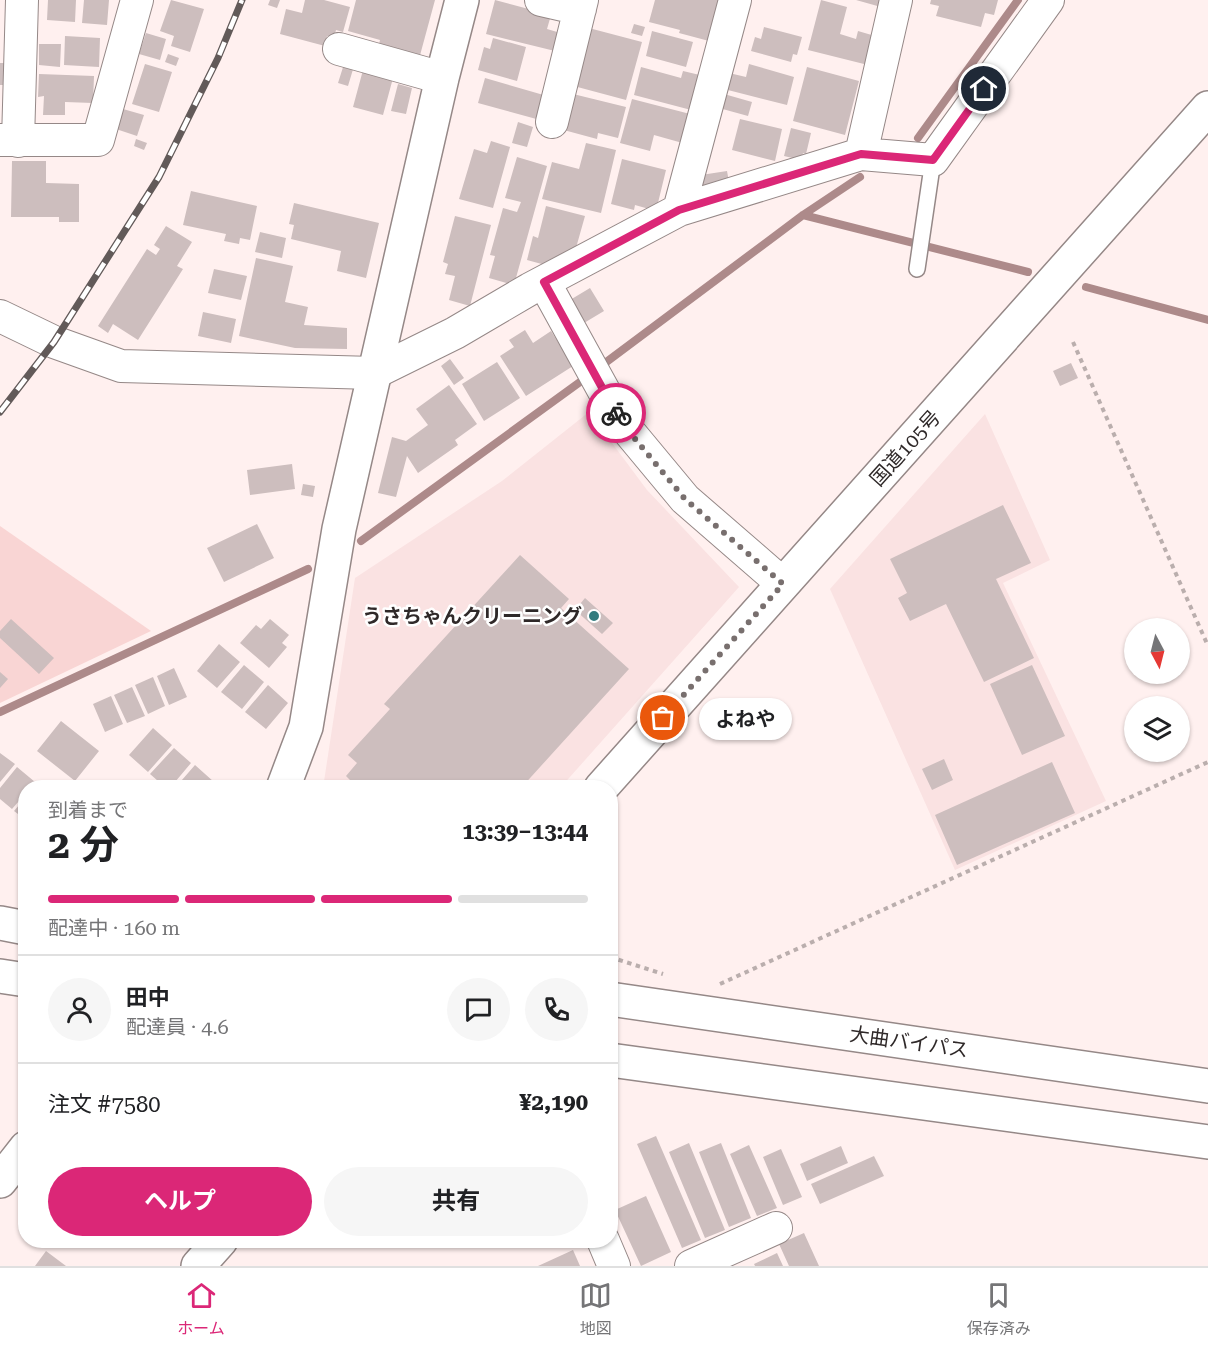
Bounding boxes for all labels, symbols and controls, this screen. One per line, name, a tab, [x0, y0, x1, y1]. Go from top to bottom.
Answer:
pin	[958, 63, 1009, 114]
icon: home	[967, 72, 1000, 105]
courier	[586, 383, 646, 443]
icon: bike	[600, 397, 633, 430]
street label: 国道105号	[865, 405, 945, 491]
place label: うさちゃんクリーニング	[362, 604, 582, 628]
marker: うさちゃんクリーニング	[587, 609, 601, 623]
north arrow	[1124, 618, 1190, 684]
map controls	[1124, 618, 1190, 762]
pin	[637, 692, 688, 743]
button: layers	[1124, 696, 1190, 762]
callout: よねや	[699, 697, 792, 739]
icon: bag	[646, 701, 679, 734]
text: よねや	[716, 707, 776, 731]
text: 到着まで	[48, 798, 128, 822]
text: 13:39–13:44	[462, 819, 588, 844]
text: 2 分	[48, 822, 119, 868]
text: 配達中 · 160 m	[48, 916, 180, 940]
button: person	[48, 978, 111, 1041]
button: chat	[447, 978, 510, 1041]
button: phone	[525, 978, 588, 1041]
text: 田中	[126, 985, 170, 1010]
text: 配達員 · 4.6	[126, 1015, 229, 1039]
street label: 大曲バイパス	[848, 1022, 970, 1062]
text: ¥2,190	[519, 1090, 588, 1115]
text: 注文 #7580	[48, 1092, 161, 1117]
button: ヘルプ	[48, 1167, 312, 1236]
button: 共有	[324, 1167, 588, 1236]
tab: ホーム	[177, 1279, 225, 1339]
tab: 地図	[579, 1279, 612, 1339]
tab: 保存済み	[967, 1279, 1031, 1339]

